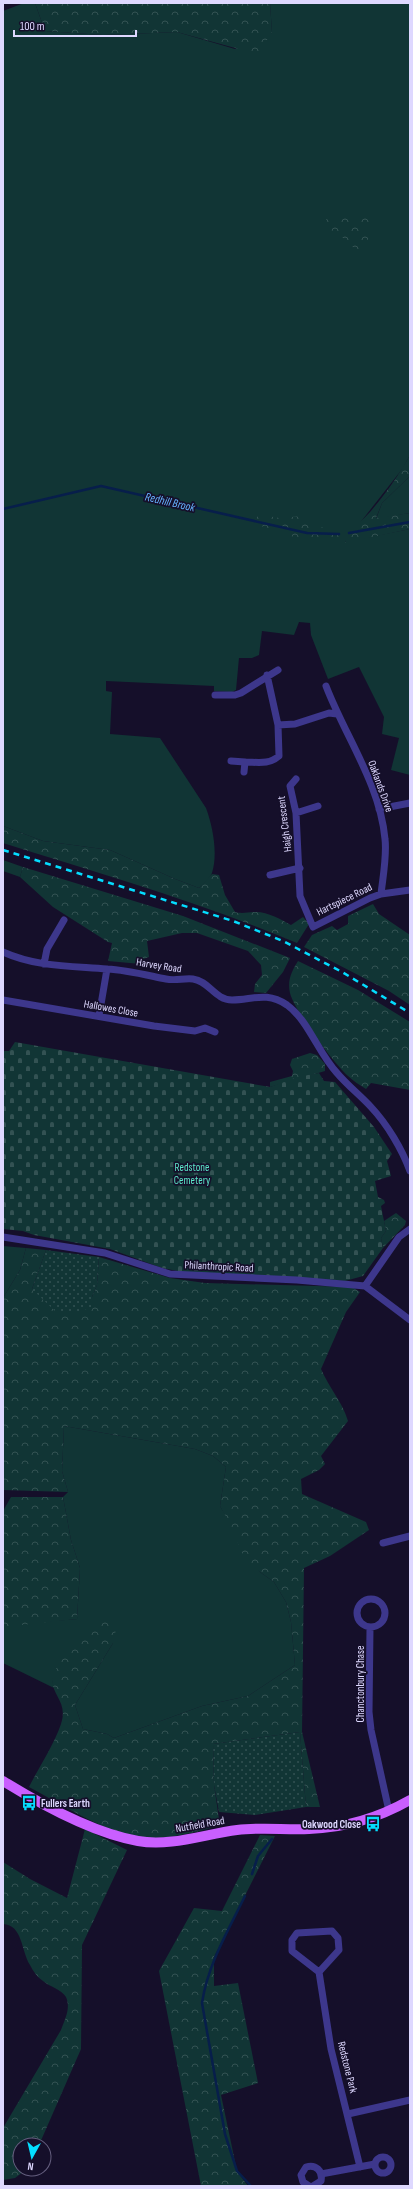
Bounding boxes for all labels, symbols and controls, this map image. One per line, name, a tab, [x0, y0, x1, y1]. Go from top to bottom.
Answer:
scale bar	[14, 12, 136, 38]
text: 100 m	[20, 19, 45, 34]
water label: Redhill Brook	[143, 489, 197, 516]
street label: Oaklands Drive	[365, 758, 396, 814]
street label: Haigh Crescent	[275, 795, 294, 853]
street label: Hartspiece Road	[314, 880, 374, 918]
street label: Harvey Road	[135, 955, 183, 976]
street label: Hallowes Close	[83, 997, 139, 1020]
park label: Redstone Cemetery	[174, 1161, 211, 1187]
street label: Philanthropic Road	[184, 1258, 254, 1275]
street label: Chanctonbury Chase	[354, 1646, 367, 1722]
bus stop icon: Fullers Earth	[20, 1794, 38, 1812]
place label: Fullers Earth	[41, 1797, 90, 1810]
street label: Nutfield Road	[175, 1814, 226, 1835]
bus stop icon: Oakwood Close	[364, 1815, 382, 1833]
place label: Oakwood Close	[302, 1818, 361, 1831]
street label: Redstone Park	[335, 2040, 360, 2095]
north arrow	[12, 2137, 52, 2177]
text: N	[27, 2160, 34, 2173]

